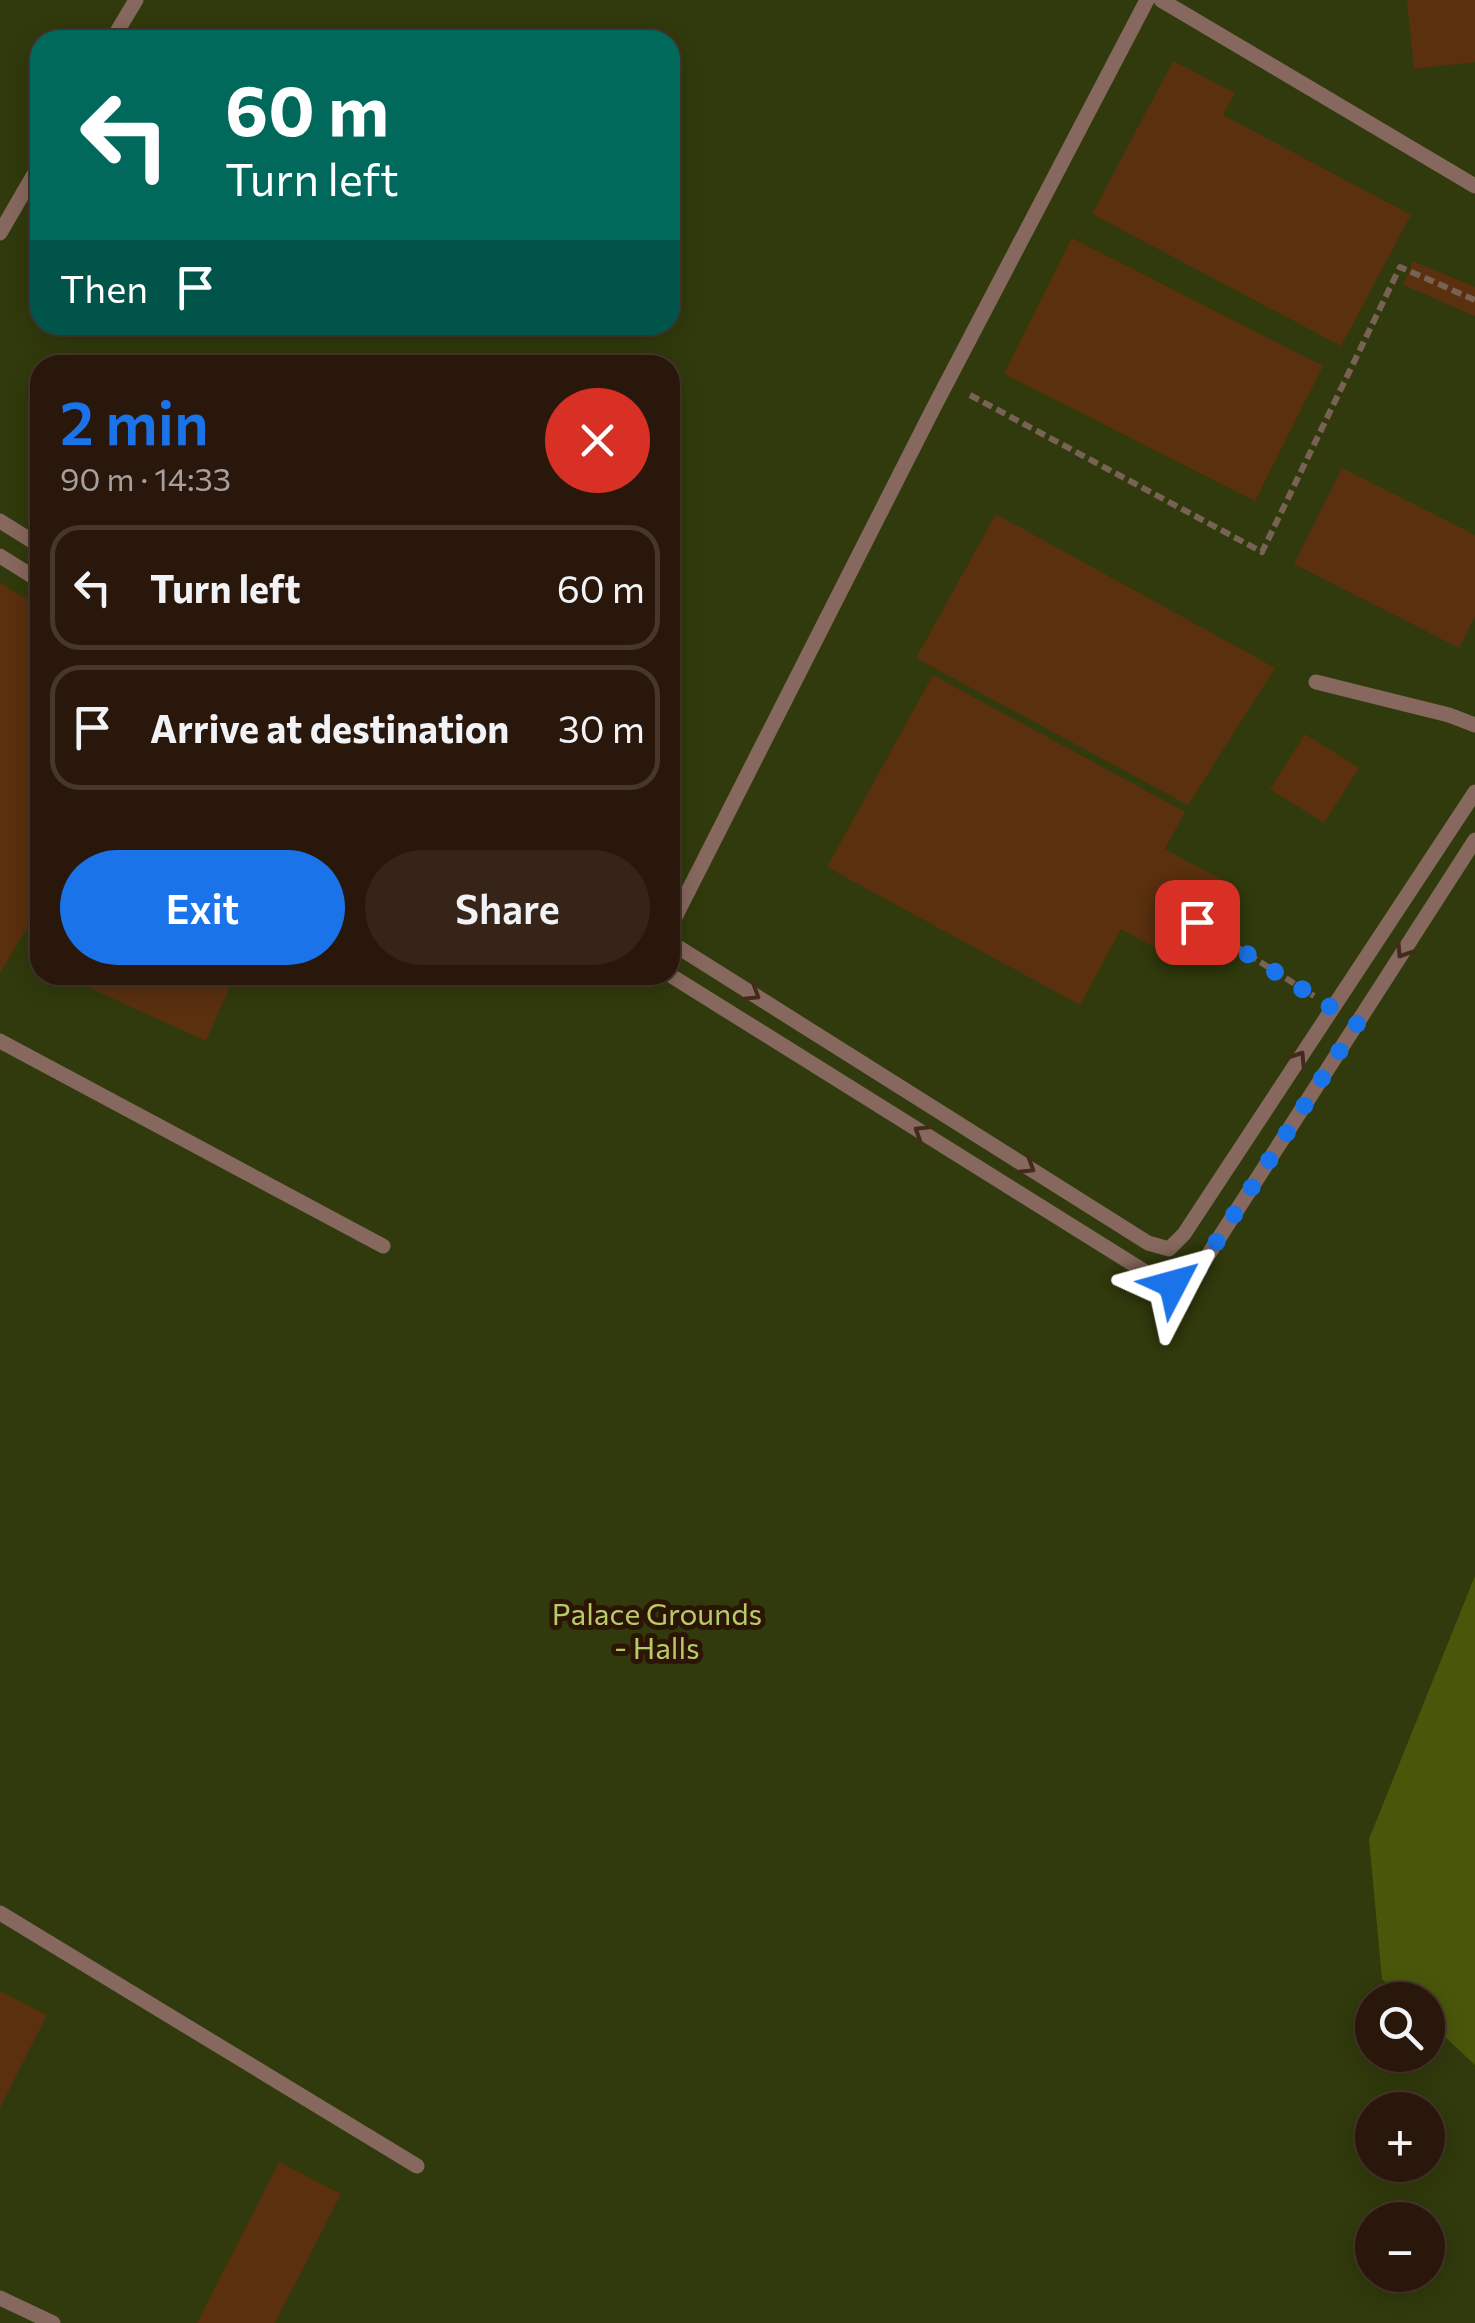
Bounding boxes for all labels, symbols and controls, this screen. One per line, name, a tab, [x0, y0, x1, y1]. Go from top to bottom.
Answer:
text: 60 m	[225, 65, 389, 150]
icon: left	[60, 70, 190, 200]
text: Turn left	[225, 150, 399, 205]
icon: arrive	[168, 260, 223, 315]
text: Then	[60, 264, 148, 311]
text: 2 min	[60, 384, 209, 457]
button: close	[545, 388, 650, 493]
text: 90 m · 14:33	[60, 458, 231, 498]
icon: left	[65, 560, 120, 615]
text: Turn left	[150, 564, 301, 611]
text: 60 m	[557, 564, 645, 611]
icon: arrive	[65, 700, 120, 755]
text: Arrive at destination	[150, 704, 509, 751]
text: 30 m	[558, 704, 645, 751]
button: Exit	[60, 850, 345, 965]
button: Share	[365, 850, 650, 965]
pin	[1155, 880, 1240, 965]
icon: arrive	[1170, 895, 1225, 950]
one-way arrow	[1397, 940, 1416, 958]
one-way arrow	[742, 982, 760, 1001]
one-way arrow	[1287, 1051, 1306, 1069]
one-way arrow	[914, 1125, 932, 1144]
one-way arrow	[1017, 1155, 1035, 1174]
position arrow	[1121, 1232, 1225, 1336]
park label: Palace Grounds - Halls	[552, 1594, 762, 1665]
map controls	[1355, 1982, 1445, 2292]
button: search	[1355, 1982, 1445, 2072]
button: +	[1355, 2092, 1445, 2182]
button: −	[1355, 2202, 1445, 2292]

